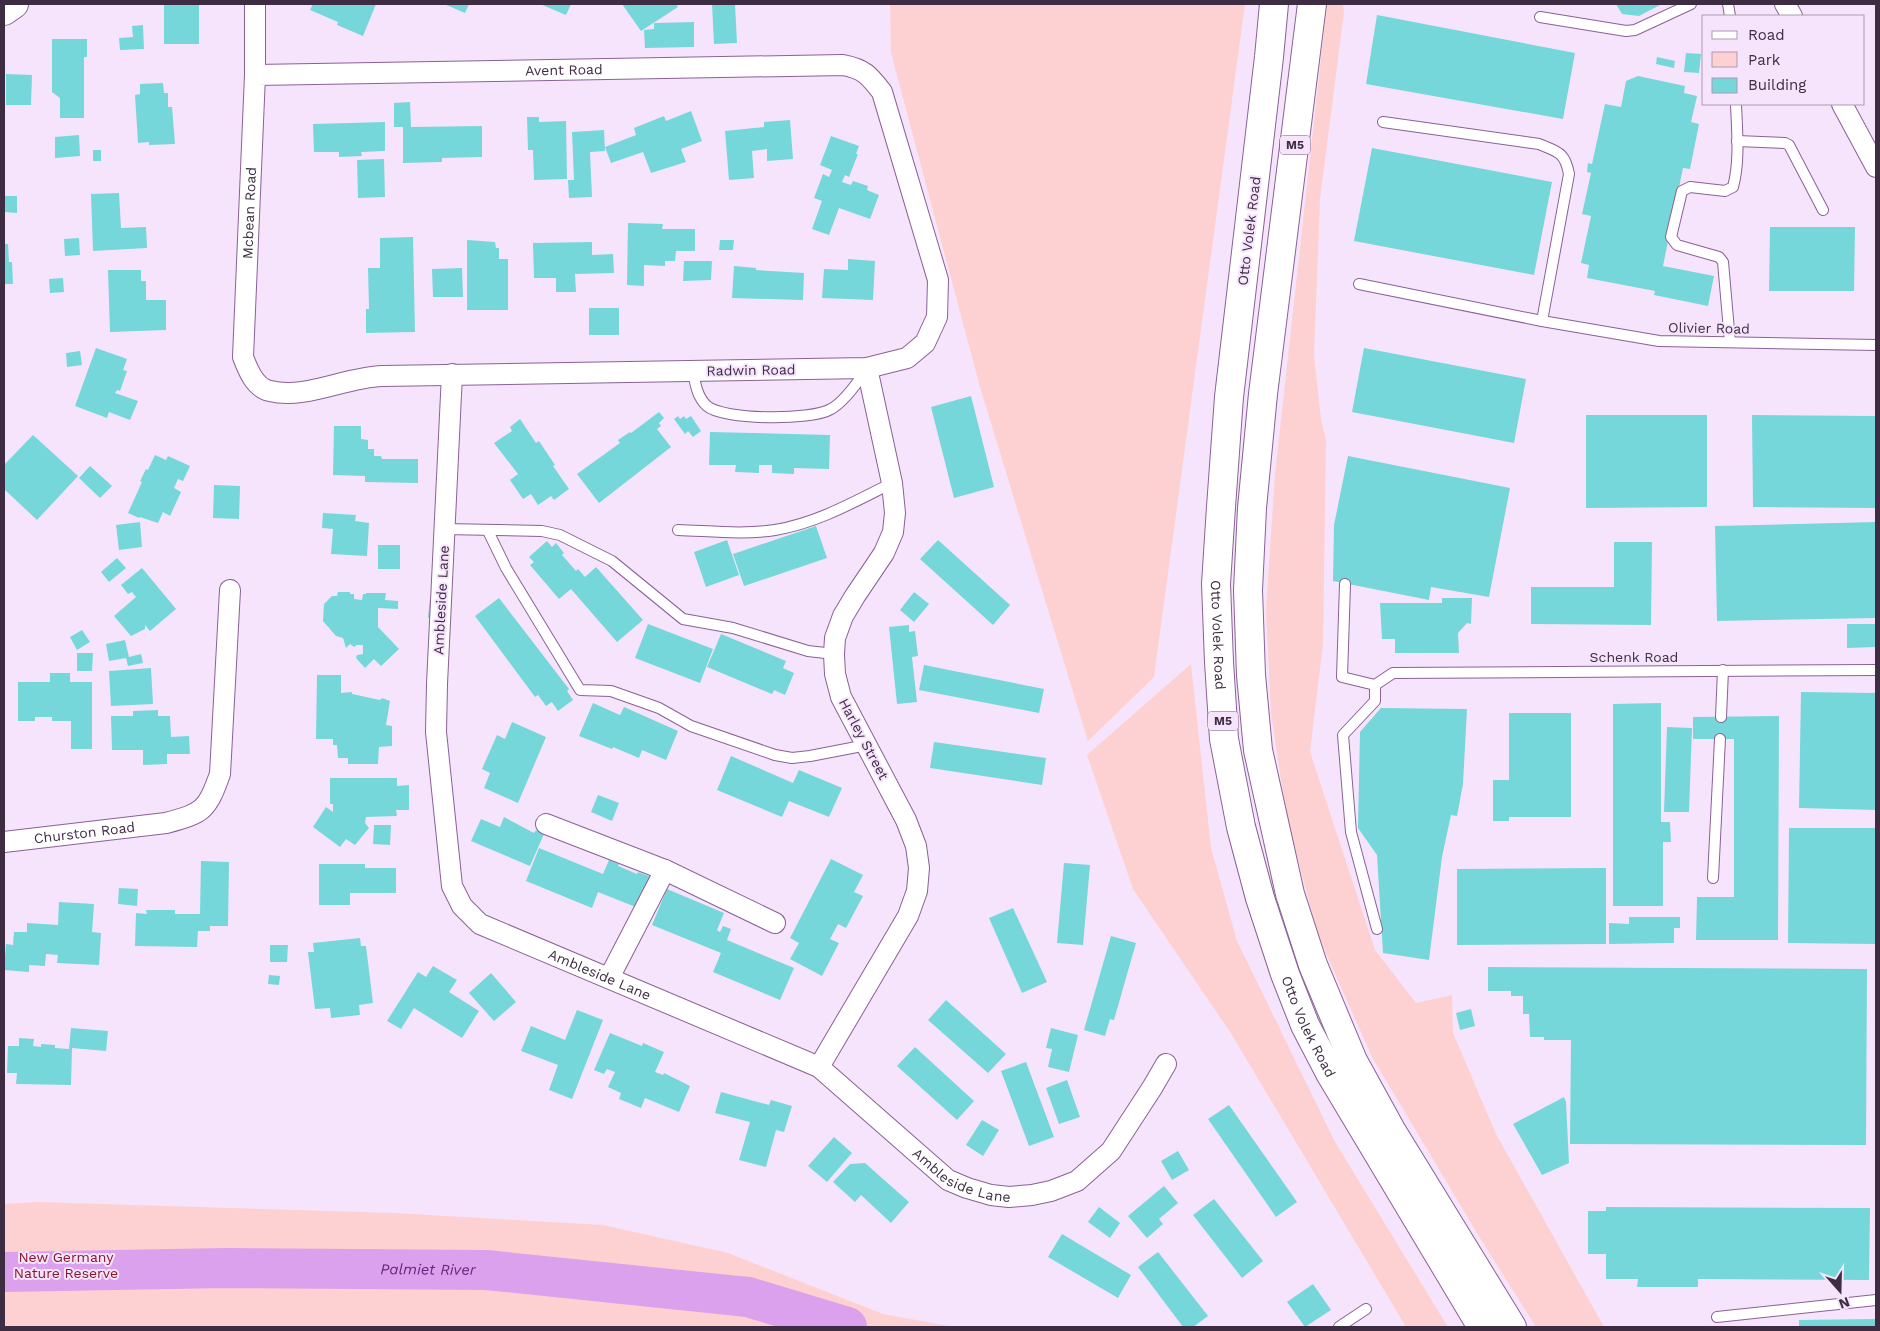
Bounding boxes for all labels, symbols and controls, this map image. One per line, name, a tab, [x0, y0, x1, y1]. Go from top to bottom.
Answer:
legend	[1702, 15, 1865, 105]
text: Road	[1748, 26, 1785, 44]
text: Park	[1748, 51, 1781, 69]
street label: Avent Road	[525, 61, 603, 78]
text: Building	[1748, 76, 1806, 94]
road number: M5	[1280, 136, 1310, 154]
street label: Mcbean Road	[239, 167, 259, 259]
street label: Otto Volek Road	[1234, 176, 1264, 286]
street label: Olivier Road	[1668, 319, 1750, 337]
street label: Radwin Road	[706, 361, 796, 379]
street label: Ambleside Lane	[430, 545, 452, 655]
street label: Otto Volek Road	[1208, 580, 1229, 690]
street label: Schenk Road	[1590, 649, 1678, 665]
street label: Harley Street	[836, 696, 892, 782]
road number: M5	[1208, 711, 1238, 730]
street label: Churston Road	[33, 819, 136, 846]
street label: Ambleside Lane	[546, 946, 653, 1003]
street label: Otto Volek Road	[1279, 974, 1339, 1080]
street label: Ambleside Lane	[909, 1145, 1011, 1205]
park label: New Germany Nature Reserve	[14, 1249, 118, 1281]
water label: Palmiet River	[380, 1260, 477, 1279]
north arrow	[1815, 1266, 1865, 1316]
text: N	[1837, 1294, 1852, 1313]

